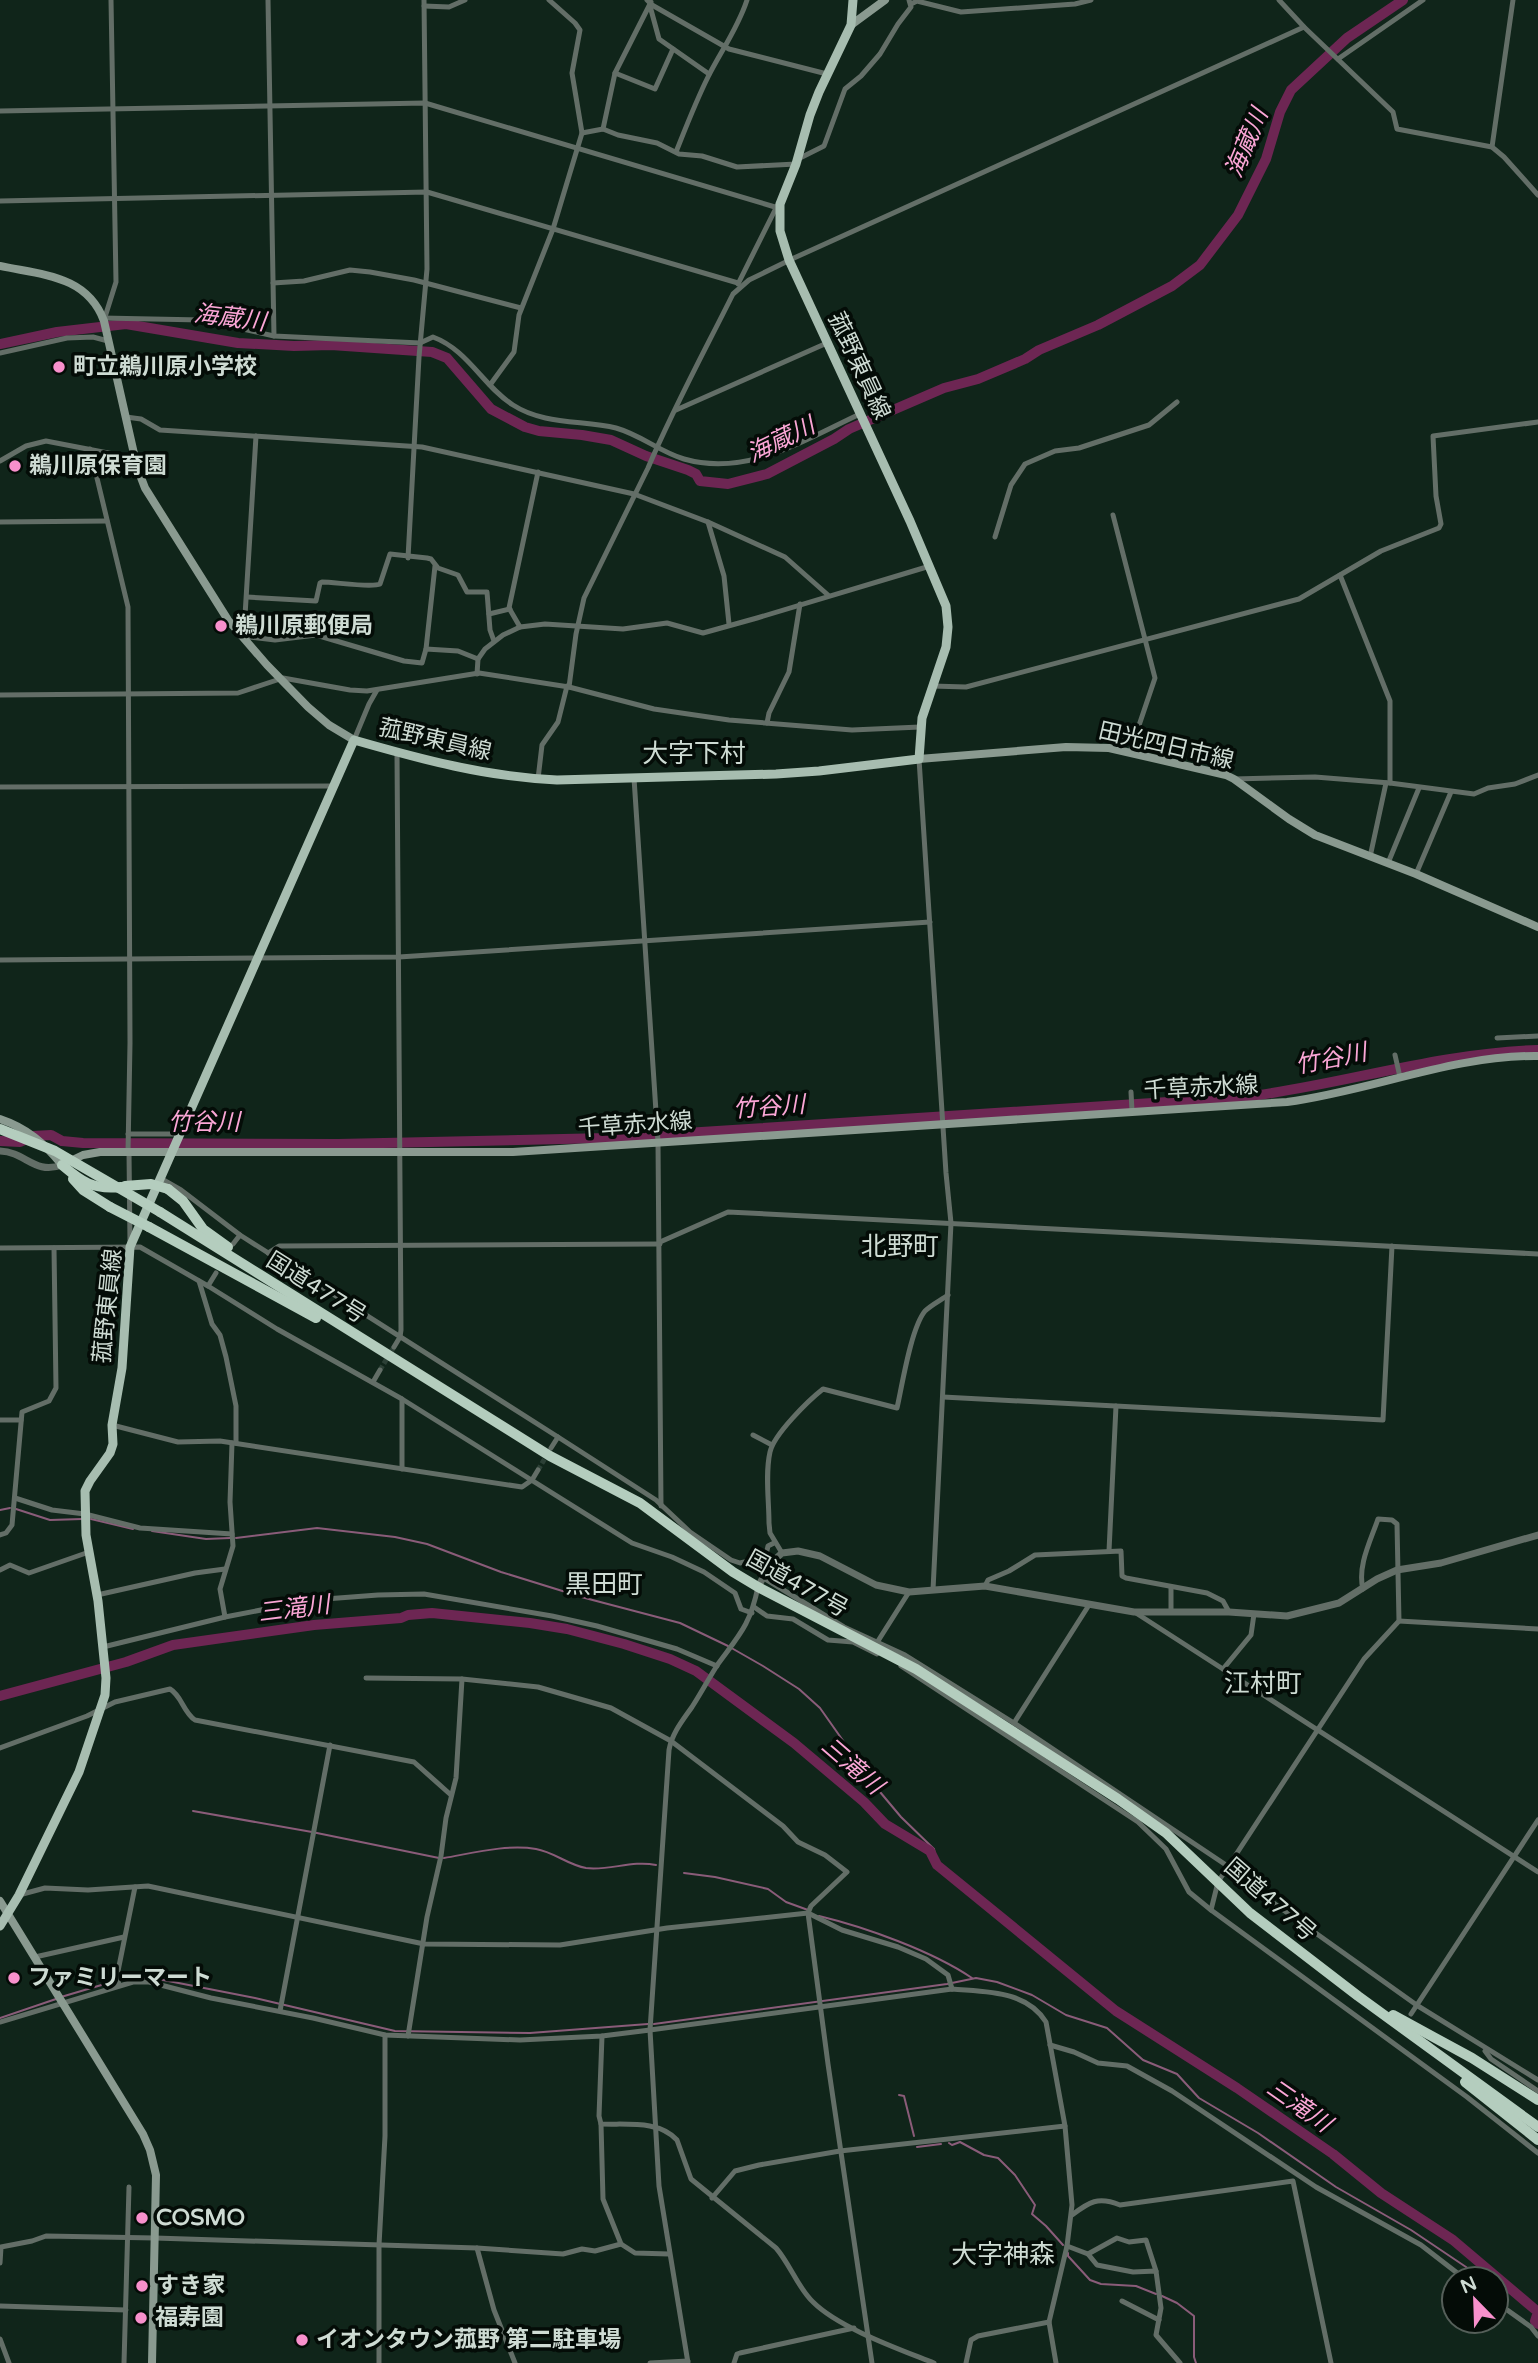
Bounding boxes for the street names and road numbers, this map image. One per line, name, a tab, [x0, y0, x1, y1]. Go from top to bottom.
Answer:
street label: 菰野東員線	[822, 308, 896, 424]
street label: 菰野東員線	[376, 713, 494, 767]
street label: 田光四日市線	[1096, 717, 1236, 775]
street label: 千草赤水線	[1143, 1071, 1259, 1105]
street label: 千草赤水線	[577, 1107, 693, 1143]
street label: 国道477号	[261, 1246, 371, 1330]
street label: 菰野東員線	[88, 1247, 128, 1365]
street label: 国道477号	[741, 1545, 853, 1623]
street label: 国道477号	[1218, 1853, 1322, 1947]

